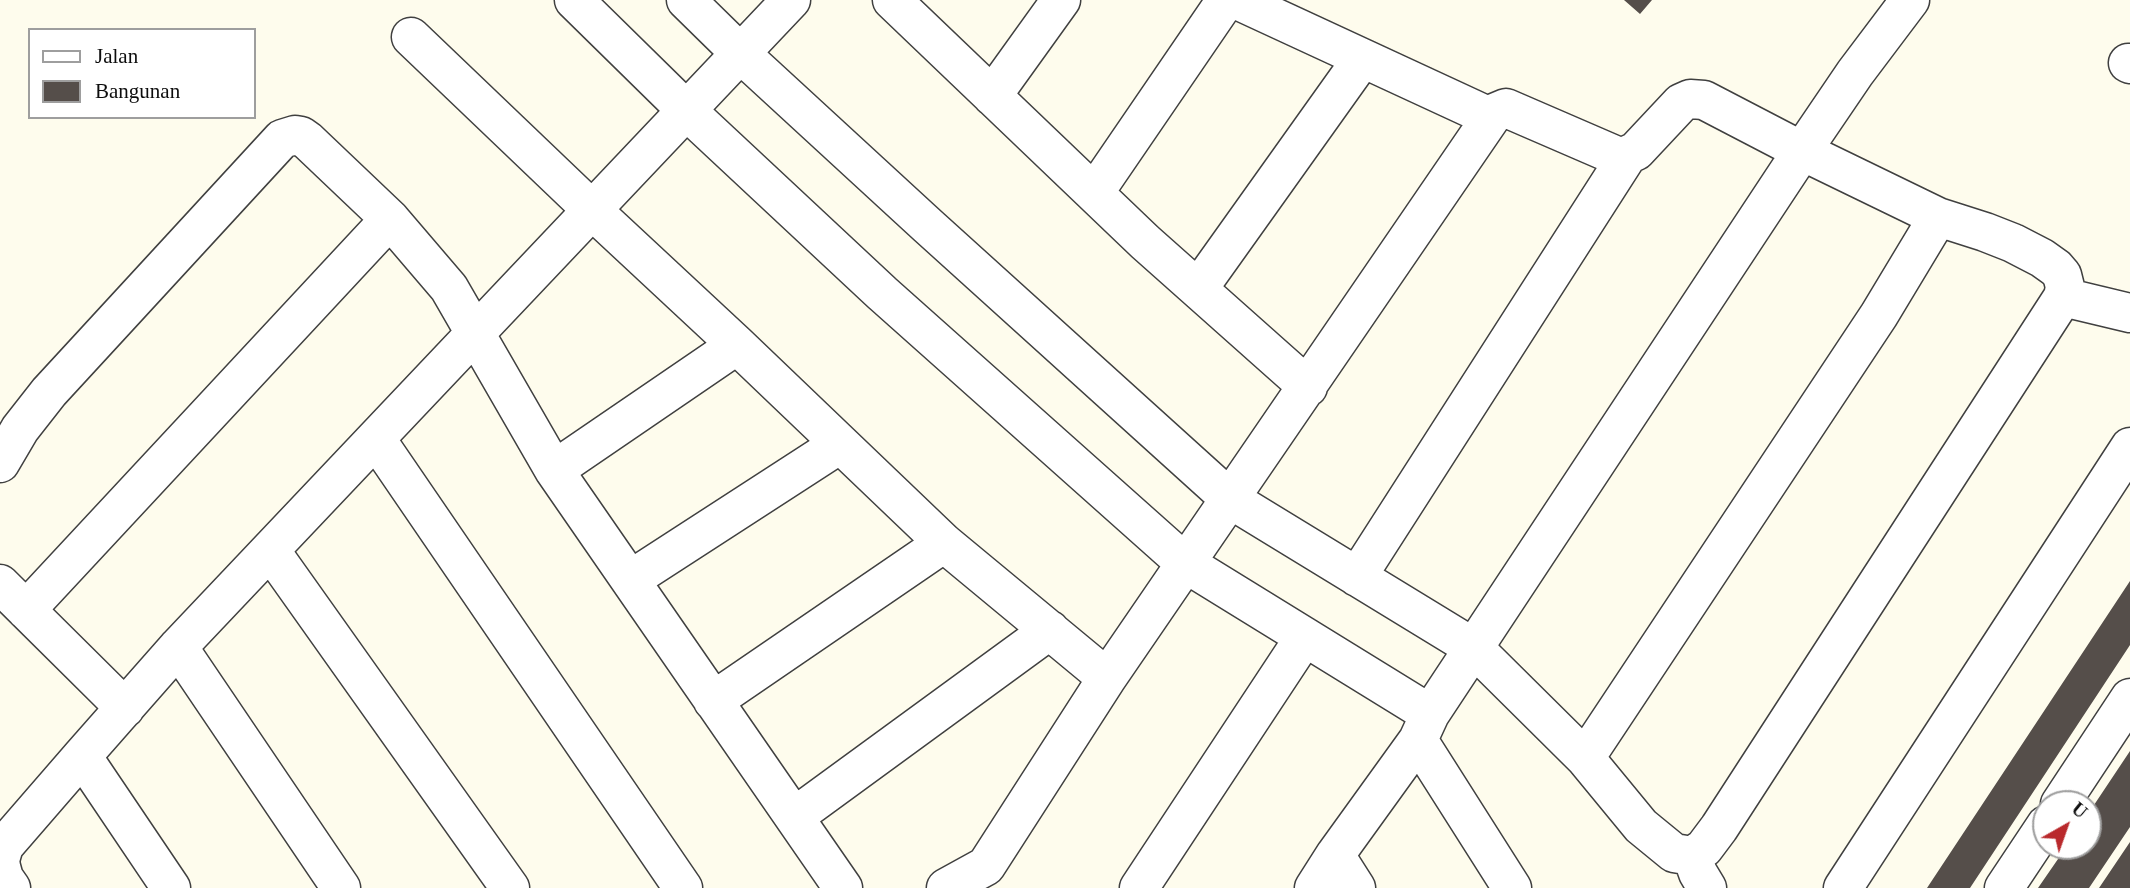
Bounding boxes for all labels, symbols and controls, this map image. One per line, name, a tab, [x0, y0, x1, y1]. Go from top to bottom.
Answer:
legend	[28, 28, 256, 119]
text: Jalan	[95, 44, 138, 68]
text: Bangunan	[95, 79, 180, 103]
north arrow	[2032, 790, 2102, 860]
text: U	[2068, 798, 2092, 823]

